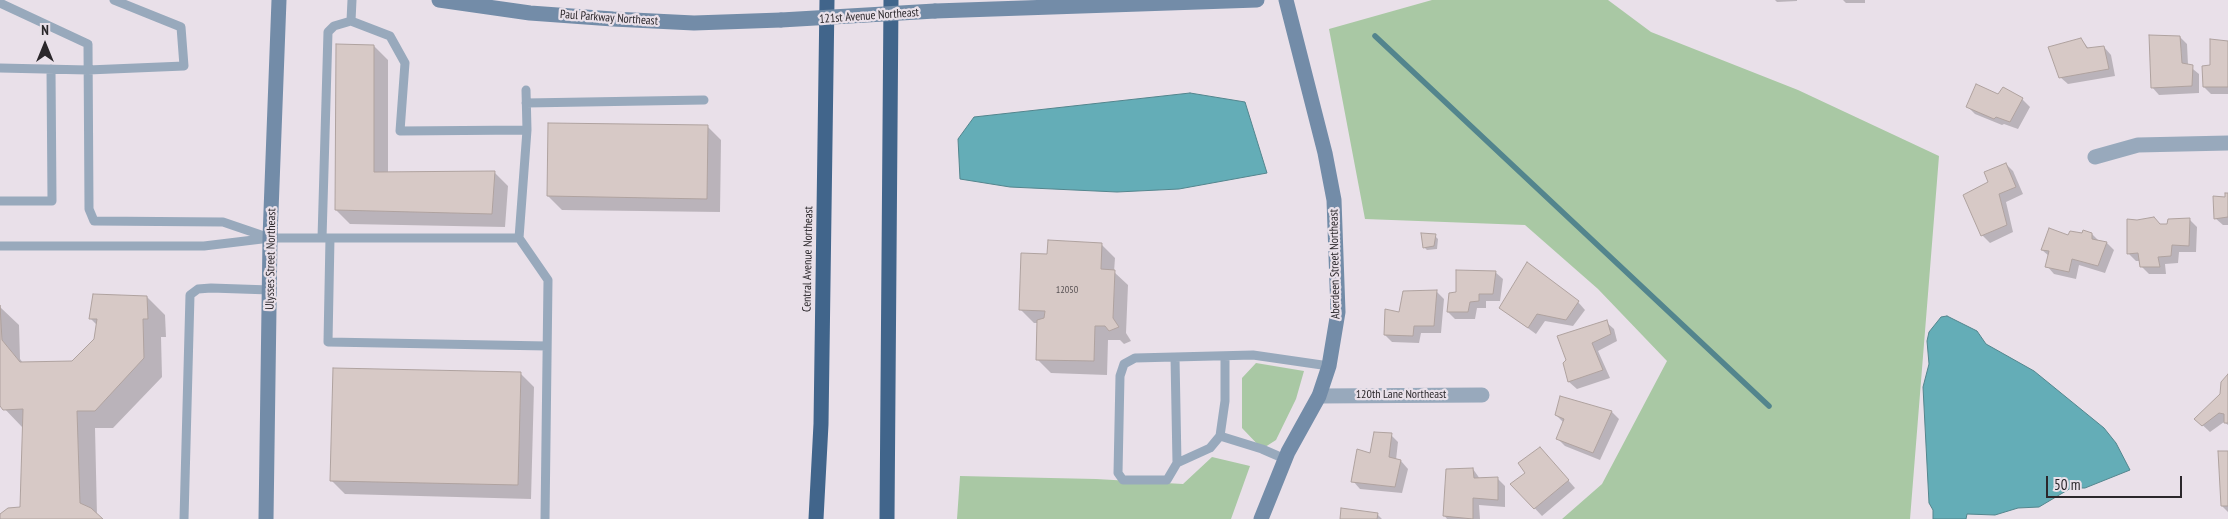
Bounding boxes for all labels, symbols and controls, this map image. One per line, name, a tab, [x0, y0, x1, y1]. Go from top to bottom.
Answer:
street label: 121st Avenue Northeast	[819, 5, 919, 27]
street label: Paul Parkway Northeast	[560, 7, 658, 29]
north arrow	[20, 20, 70, 70]
text: N	[41, 21, 49, 39]
street label: Central Avenue Northeast	[800, 206, 816, 312]
street label: Ulysses Street Northeast	[263, 208, 279, 310]
street label: Aberdeen Street Northeast	[1327, 209, 1343, 319]
house number: 12050	[1056, 284, 1078, 296]
street label: 120th Lane Northeast	[1356, 388, 1446, 402]
scale bar	[2048, 466, 2184, 498]
text: 50 m	[2054, 475, 2080, 494]

